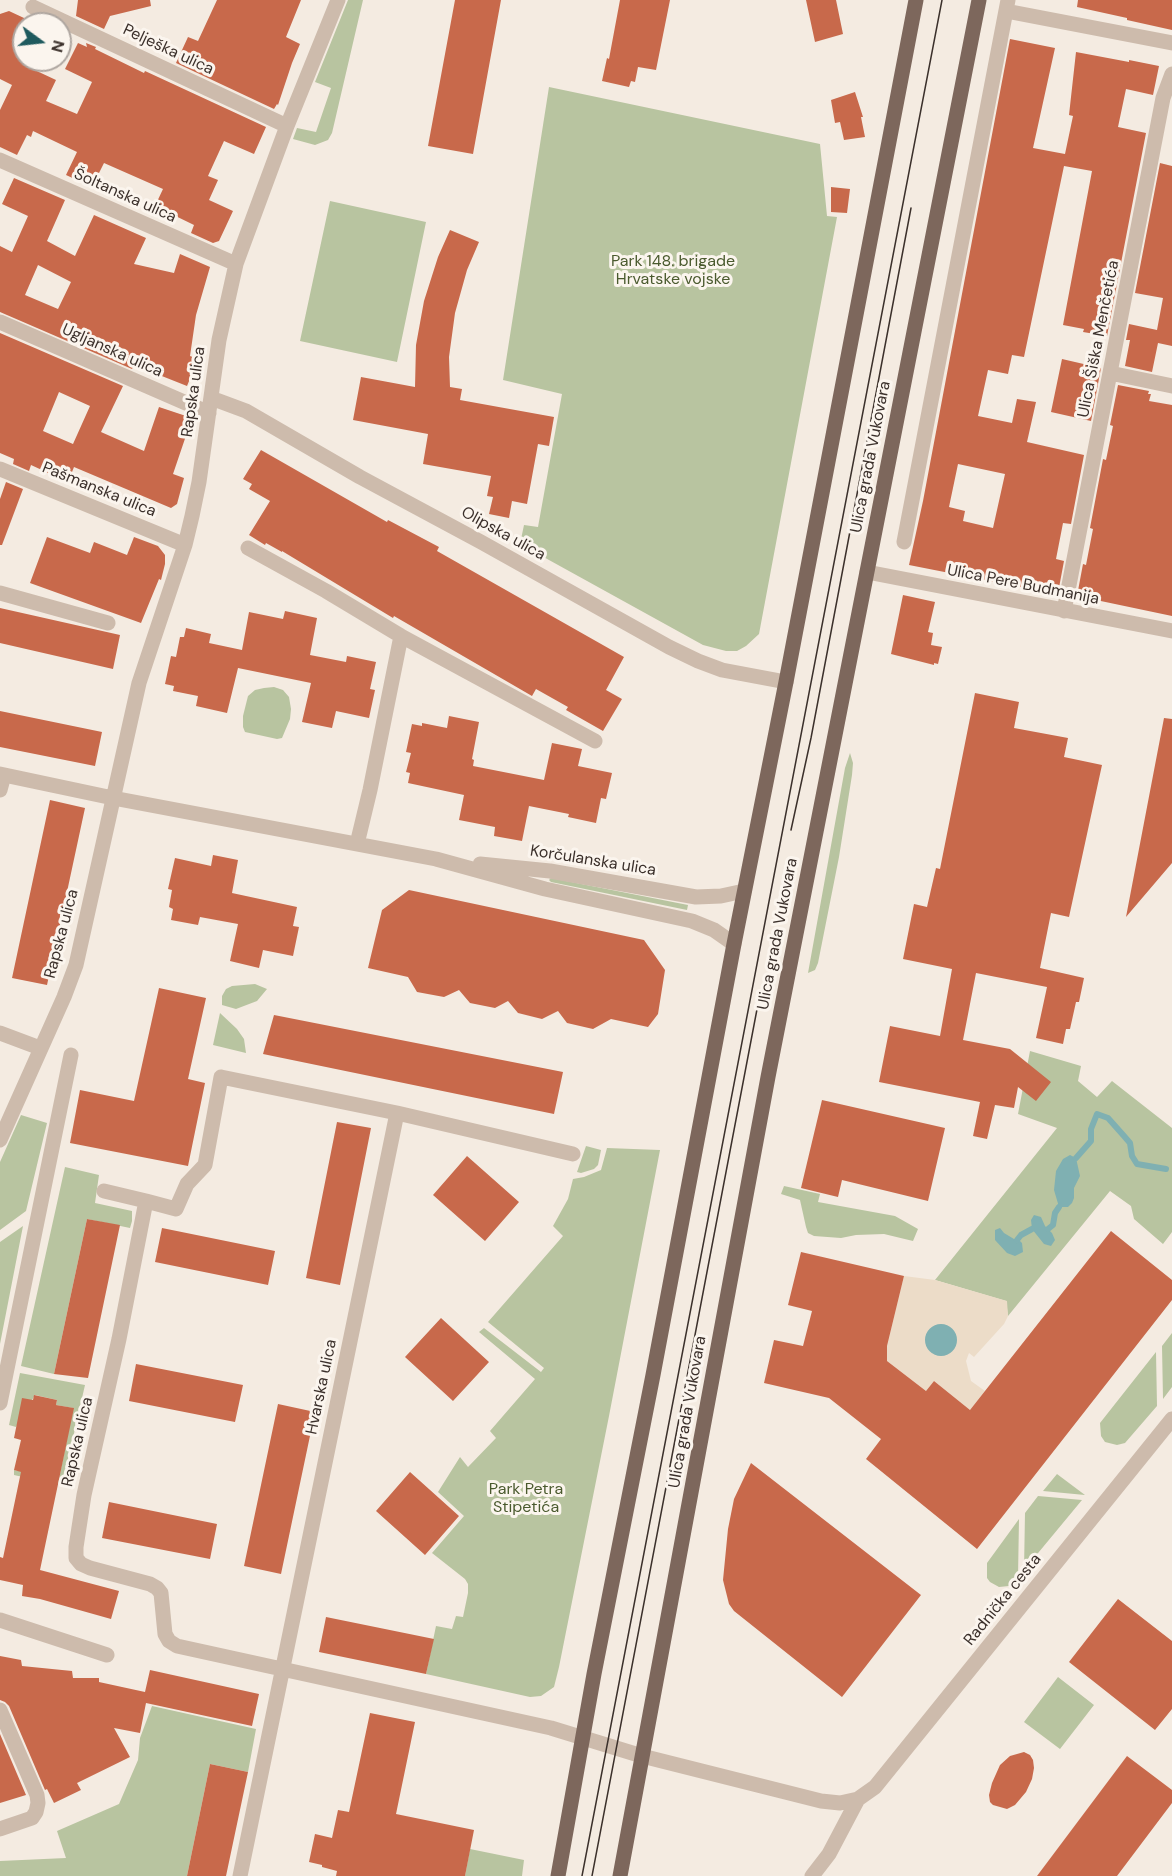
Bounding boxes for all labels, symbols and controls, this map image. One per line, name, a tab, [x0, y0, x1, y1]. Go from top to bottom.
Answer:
north arrow	[12, 12, 72, 72]
street label: Pelješka ulica	[120, 21, 216, 79]
text: N	[46, 38, 70, 55]
street label: Šoltanska ulica	[71, 165, 179, 227]
park label: Park 148. brigade Hrvatske vojske	[611, 252, 735, 290]
street label: Ulica Šiška Menčetića	[1074, 259, 1124, 419]
street label: Ugljanska ulica	[59, 320, 165, 382]
street label: Rapska ulica	[178, 345, 210, 439]
street label: Ulica grada Vukovara	[847, 380, 895, 534]
street label: Pašmanska ulica	[39, 458, 159, 522]
street label: Olipska ulica	[458, 503, 548, 565]
street label: Ulica Pere Budmanija	[945, 561, 1101, 609]
street label: Korčulanska ulica	[529, 842, 657, 880]
street label: Ulica grada Vukovara	[754, 857, 802, 1011]
street label: Rapska ulica	[41, 887, 83, 981]
street label: Ulica grada Vukovara	[665, 1334, 711, 1490]
street label: Hvarska ulica	[303, 1338, 341, 1436]
street label: Rapska ulica	[58, 1395, 98, 1489]
park label: Park Petra Stipetića	[489, 1480, 563, 1518]
street label: Radnička cesta	[960, 1550, 1046, 1650]

